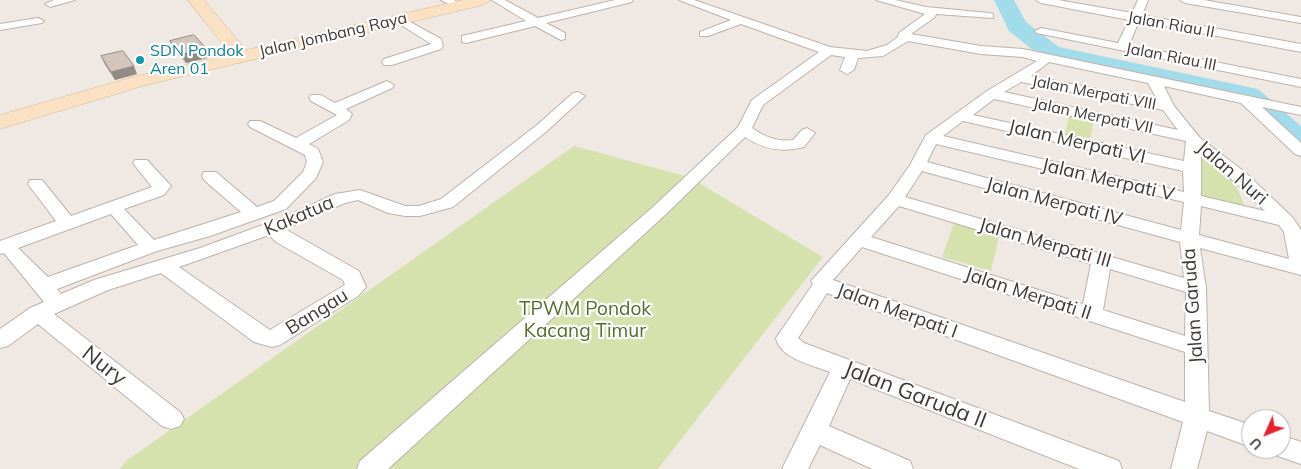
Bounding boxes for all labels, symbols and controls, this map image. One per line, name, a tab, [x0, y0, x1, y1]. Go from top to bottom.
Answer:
street label: Jalan Riau II	[1126, 8, 1216, 42]
street label: Jalan Jombang Raya	[257, 9, 409, 61]
street label: Jalan Riau III	[1124, 39, 1218, 75]
place label: SDN Pondok Aren 01	[150, 41, 244, 79]
marker: SDN Pondok Aren 01	[134, 54, 146, 66]
street label: Jalan Merpati VIII	[1030, 72, 1158, 114]
street label: Jalan Merpati VII	[1031, 94, 1155, 138]
street label: Jalan Merpati VI	[1006, 115, 1148, 169]
street label: Jalan Nuri	[1192, 136, 1272, 210]
street label: Jalan Merpati V	[1039, 154, 1177, 206]
street label: Jalan Merpati IV	[983, 173, 1125, 231]
street label: Kakatua	[261, 191, 337, 241]
street label: Jalan Merpati III	[976, 213, 1114, 273]
street label: Jalan Garuda	[1178, 248, 1208, 364]
street label: Jalan Merpati II	[962, 263, 1094, 325]
street label: Jalan Merpati I	[833, 279, 961, 343]
street label: Bangau	[282, 284, 352, 340]
park label: TPWM Pondok Kacang Timur	[519, 298, 651, 342]
street label: Nury	[76, 340, 132, 392]
street label: Jalan Garuda II	[840, 356, 990, 434]
north arrow	[1241, 409, 1291, 459]
text: U	[1246, 434, 1266, 454]

